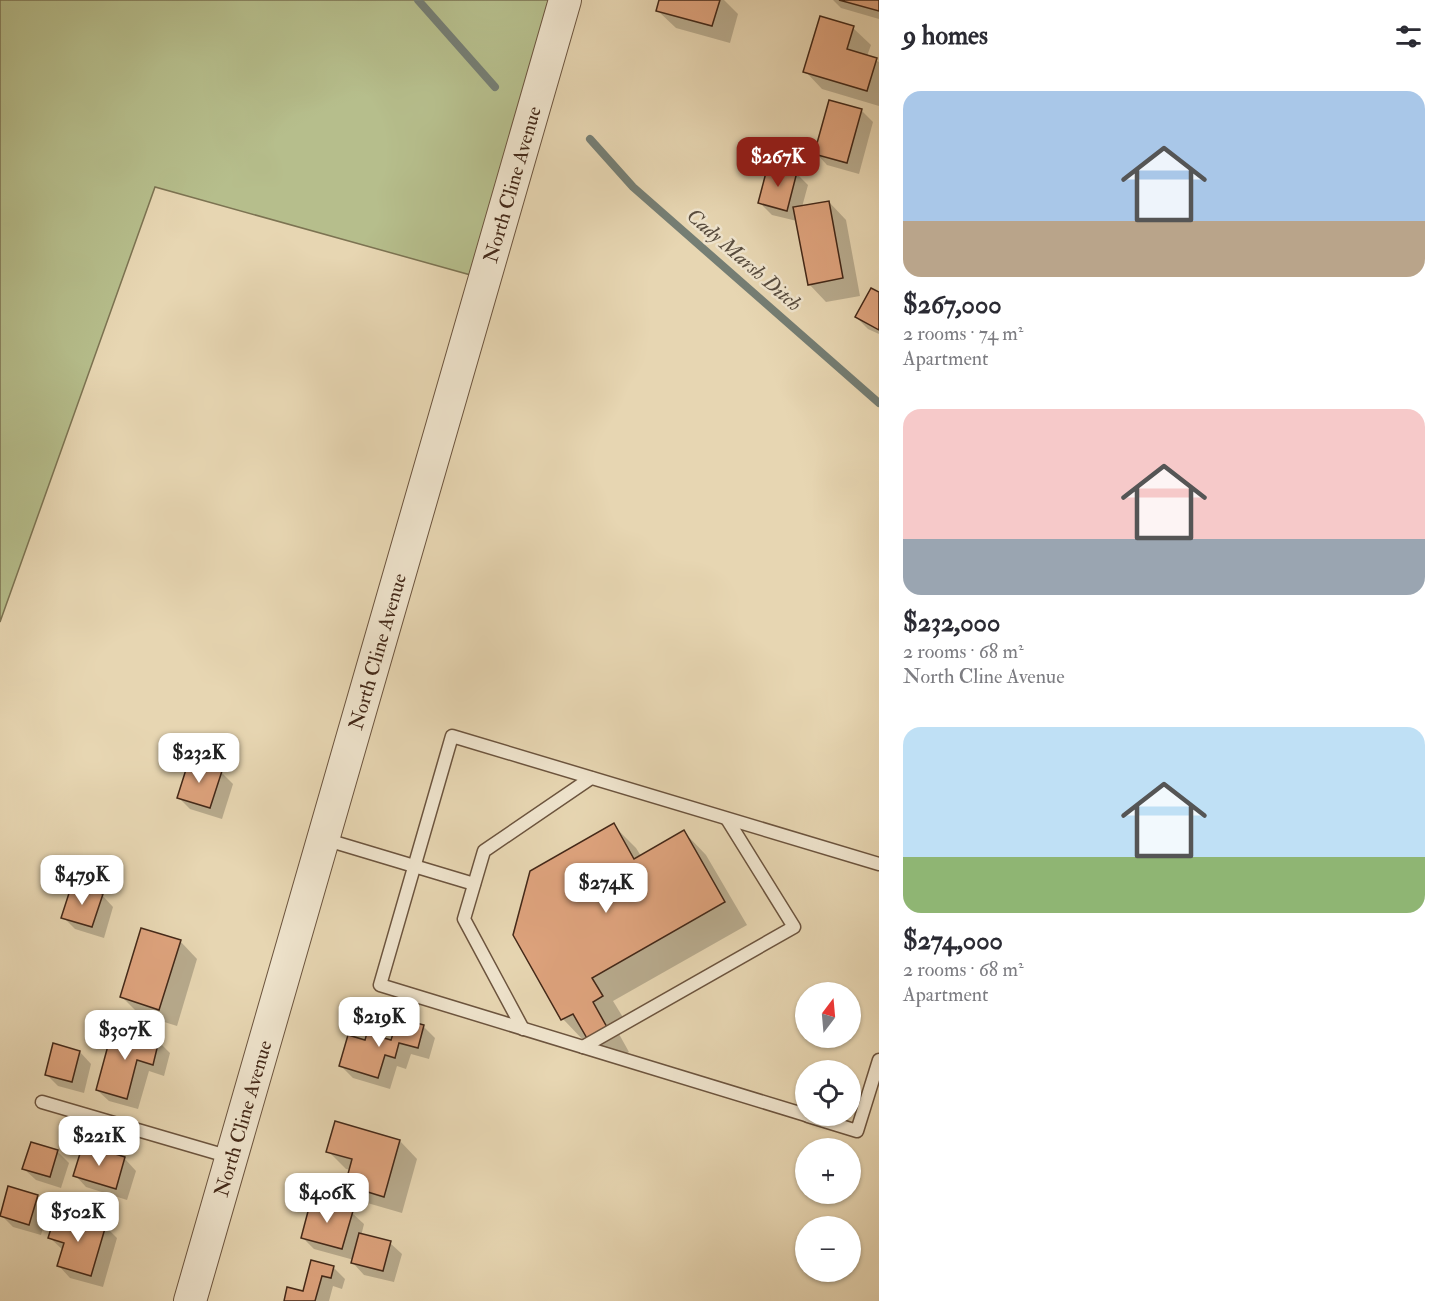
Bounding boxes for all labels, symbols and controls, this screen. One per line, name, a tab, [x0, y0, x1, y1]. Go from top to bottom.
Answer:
text: 9 homes	[903, 20, 988, 52]
icon: filters	[1392, 20, 1425, 53]
street label: North Cline Avenue	[477, 103, 546, 266]
icon: home	[1110, 130, 1218, 238]
pin: $267K	[736, 137, 820, 188]
text: $267K	[751, 144, 805, 169]
water label: Cady Marsh Ditch	[681, 202, 807, 318]
text: $267,000	[903, 289, 1002, 321]
text: 2 rooms · 74 m²	[903, 321, 1024, 346]
text: Apartment	[903, 346, 988, 371]
icon: home	[1110, 448, 1218, 556]
street label: North Cline Avenue	[343, 570, 412, 733]
text: $232,000	[903, 607, 1000, 639]
text: 2 rooms · 68 m²	[903, 639, 1024, 664]
text: North Cline Avenue	[903, 664, 1065, 689]
pin: $232K	[157, 733, 241, 784]
text: $232K	[172, 740, 226, 765]
icon: home	[1110, 766, 1218, 874]
pin: $479K	[40, 855, 124, 906]
text: $479K	[54, 862, 110, 887]
pin: $274K	[564, 863, 648, 914]
text: $274K	[579, 870, 633, 895]
text: $274,000	[903, 925, 1003, 957]
text: 2 rooms · 68 m²	[903, 957, 1024, 982]
north arrow	[795, 982, 861, 1048]
map controls	[795, 982, 861, 1282]
text: Apartment	[903, 982, 988, 1007]
pin: $219K	[337, 997, 421, 1048]
text: $219K	[353, 1004, 405, 1029]
pin: $307K	[83, 1010, 167, 1061]
text: $307K	[99, 1017, 151, 1042]
street label: North Cline Avenue	[208, 1037, 277, 1200]
button: locate	[795, 1060, 861, 1126]
pin: $221K	[57, 1116, 141, 1167]
text: $221K	[73, 1123, 125, 1148]
button: +	[795, 1138, 861, 1204]
pin: $406K	[285, 1173, 369, 1224]
text: $406K	[299, 1180, 355, 1205]
pin: $502K	[36, 1192, 120, 1243]
text: $502K	[51, 1199, 105, 1224]
button: −	[795, 1216, 861, 1282]

